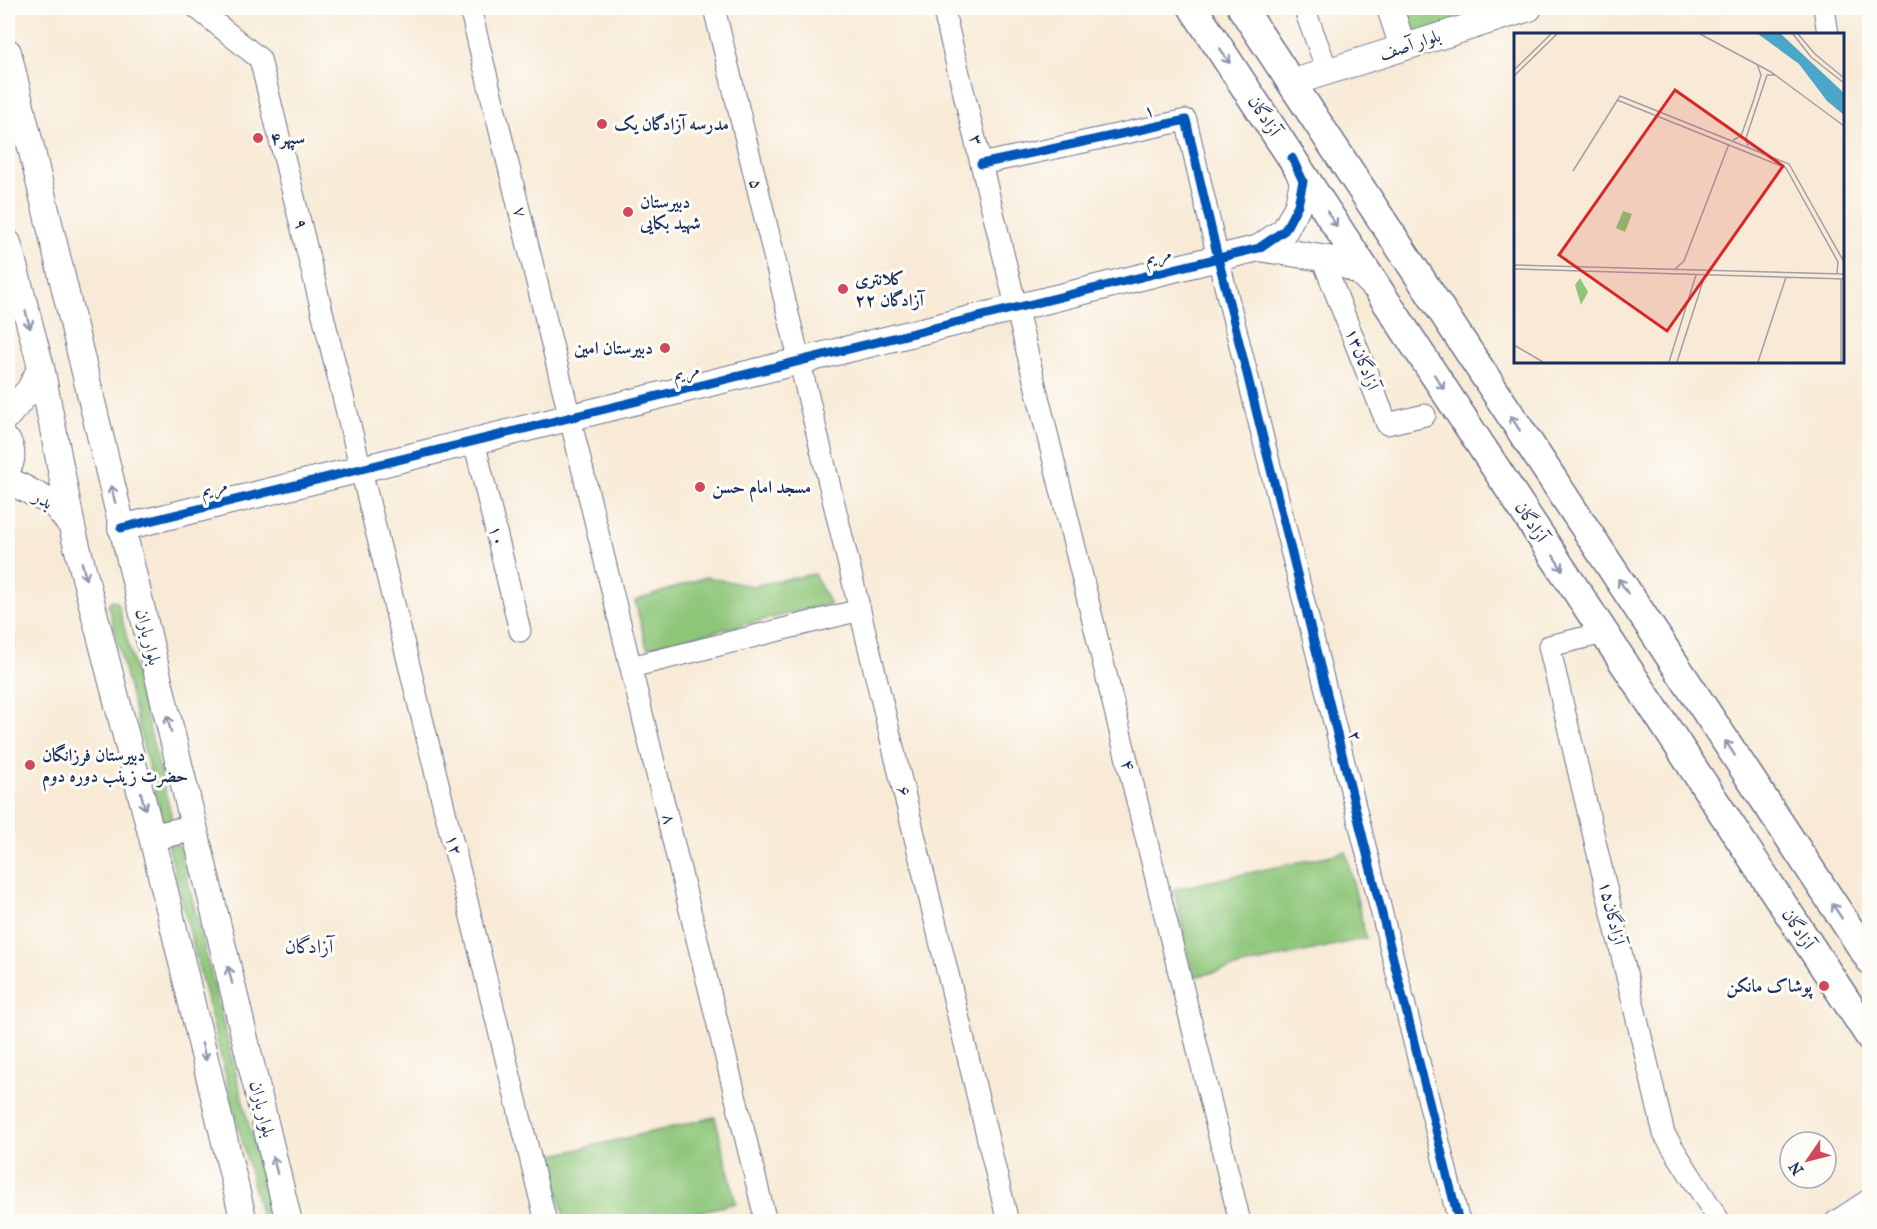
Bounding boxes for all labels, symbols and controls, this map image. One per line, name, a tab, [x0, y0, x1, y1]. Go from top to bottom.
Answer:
street label: بلوار آصف	[1377, 25, 1443, 65]
inset map	[1514, 33, 1844, 363]
one-way arrow	[1219, 48, 1231, 64]
street label: آزادگان	[1243, 91, 1287, 142]
street label: ۱	[1142, 100, 1156, 122]
place label: مدرسه آزادگان یک	[614, 113, 729, 135]
marker: مدرسه آزادگان یک	[595, 117, 609, 131]
place label: سپهر۴	[270, 128, 305, 151]
marker: سپهر۴	[251, 131, 265, 145]
street label: ۳	[965, 132, 987, 148]
street label: ۵	[745, 176, 767, 192]
place label: دبیرستان شهید بکایی	[639, 192, 701, 235]
street label: ۷	[509, 204, 531, 220]
marker: دبیرستان شهید بکایی	[621, 205, 635, 219]
one-way arrow	[1326, 211, 1339, 228]
street label: ۹	[290, 216, 312, 232]
street label: مریم	[1142, 243, 1175, 274]
place label: کلانتری ۲۲ آزادگان	[855, 269, 926, 311]
marker: کلانتری ۲۲ آزادگان	[836, 282, 850, 296]
one-way arrow	[23, 310, 35, 329]
street label: آزادگان۱۳	[1341, 325, 1385, 395]
place label: دبیرستان امین	[574, 338, 653, 359]
marker: دبیرستان امین	[658, 341, 672, 355]
street label: مریم	[670, 359, 703, 390]
one-way arrow	[1433, 374, 1446, 391]
one-way arrow	[1509, 415, 1521, 432]
street label: مریم	[198, 475, 231, 506]
place label: مسجد امام حسن	[712, 477, 811, 503]
marker: مسجد امام حسن	[693, 480, 707, 494]
street label: بدر	[28, 485, 57, 514]
one-way arrow	[107, 485, 119, 504]
street label: آزادگان	[1510, 497, 1554, 548]
street label: ۱۰	[484, 523, 510, 549]
one-way arrow	[1552, 554, 1564, 571]
one-way arrow	[78, 562, 90, 581]
one-way arrow	[1616, 577, 1629, 594]
street label: بلوار باران	[131, 607, 165, 667]
one-way arrow	[163, 715, 175, 734]
street label: ۲	[1344, 728, 1366, 744]
one-way arrow	[1724, 741, 1736, 757]
place label: دبیرستان فرزانگان حضرت زینب دوره دوم	[42, 743, 188, 792]
street label: ۴	[1117, 757, 1139, 773]
marker: دبیرستان فرزانگان حضرت زینب دوره دوم	[23, 758, 37, 772]
street label: ۶	[893, 783, 915, 799]
one-way arrow	[137, 791, 149, 810]
street label: ۸	[658, 811, 680, 827]
street label: ۱۲	[441, 832, 467, 858]
street label: آزادگان۱۵	[1594, 879, 1631, 949]
one-way arrow	[1831, 903, 1843, 920]
street label: آزادگان	[1777, 904, 1821, 955]
district label: آزادگان	[285, 934, 336, 958]
one-way arrow	[223, 966, 235, 985]
place label: پوشاک مانکن	[1726, 976, 1814, 999]
marker: پوشاک مانکن	[1817, 979, 1831, 993]
one-way arrow	[198, 1042, 210, 1061]
street label: بلوار باران	[245, 1079, 279, 1139]
north arrow	[1778, 1130, 1838, 1190]
one-way arrow	[269, 1155, 281, 1174]
text: N	[1784, 1157, 1807, 1179]

